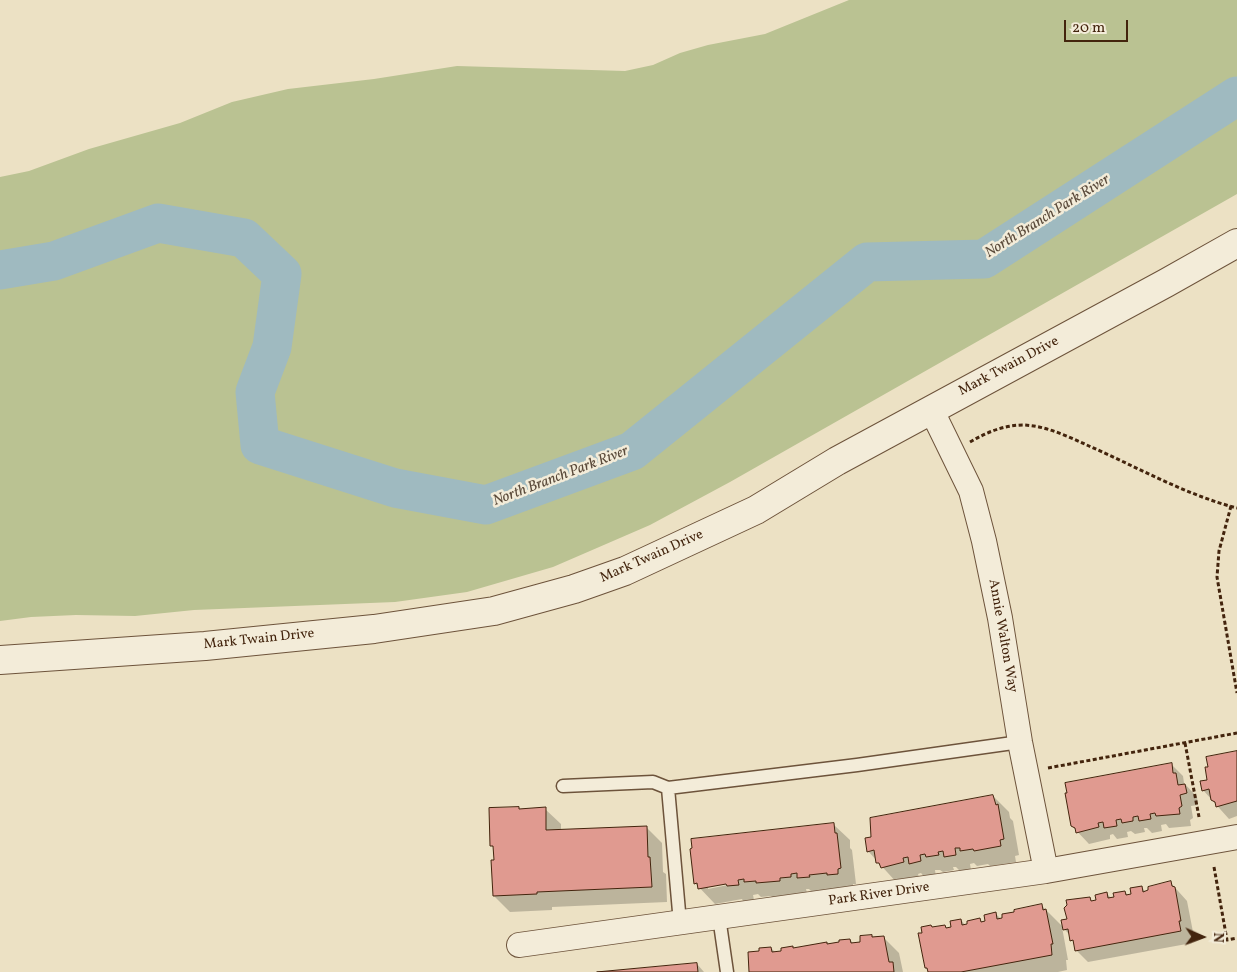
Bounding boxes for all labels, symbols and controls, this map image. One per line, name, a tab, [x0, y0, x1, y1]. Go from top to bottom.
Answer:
scale bar	[1067, 10, 1131, 42]
text: 20 m	[1072, 18, 1105, 39]
water label: North Branch Park River	[982, 171, 1114, 263]
street label: Mark Twain Drive	[956, 333, 1062, 401]
water label: North Branch Park River	[491, 443, 631, 511]
street label: Mark Twain Drive	[598, 527, 706, 587]
street label: Annie Walton Way	[984, 578, 1020, 694]
street label: Mark Twain Drive	[203, 626, 315, 654]
street label: Park River Drive	[827, 880, 931, 910]
north arrow	[1177, 912, 1227, 962]
text: N	[1208, 932, 1227, 943]

